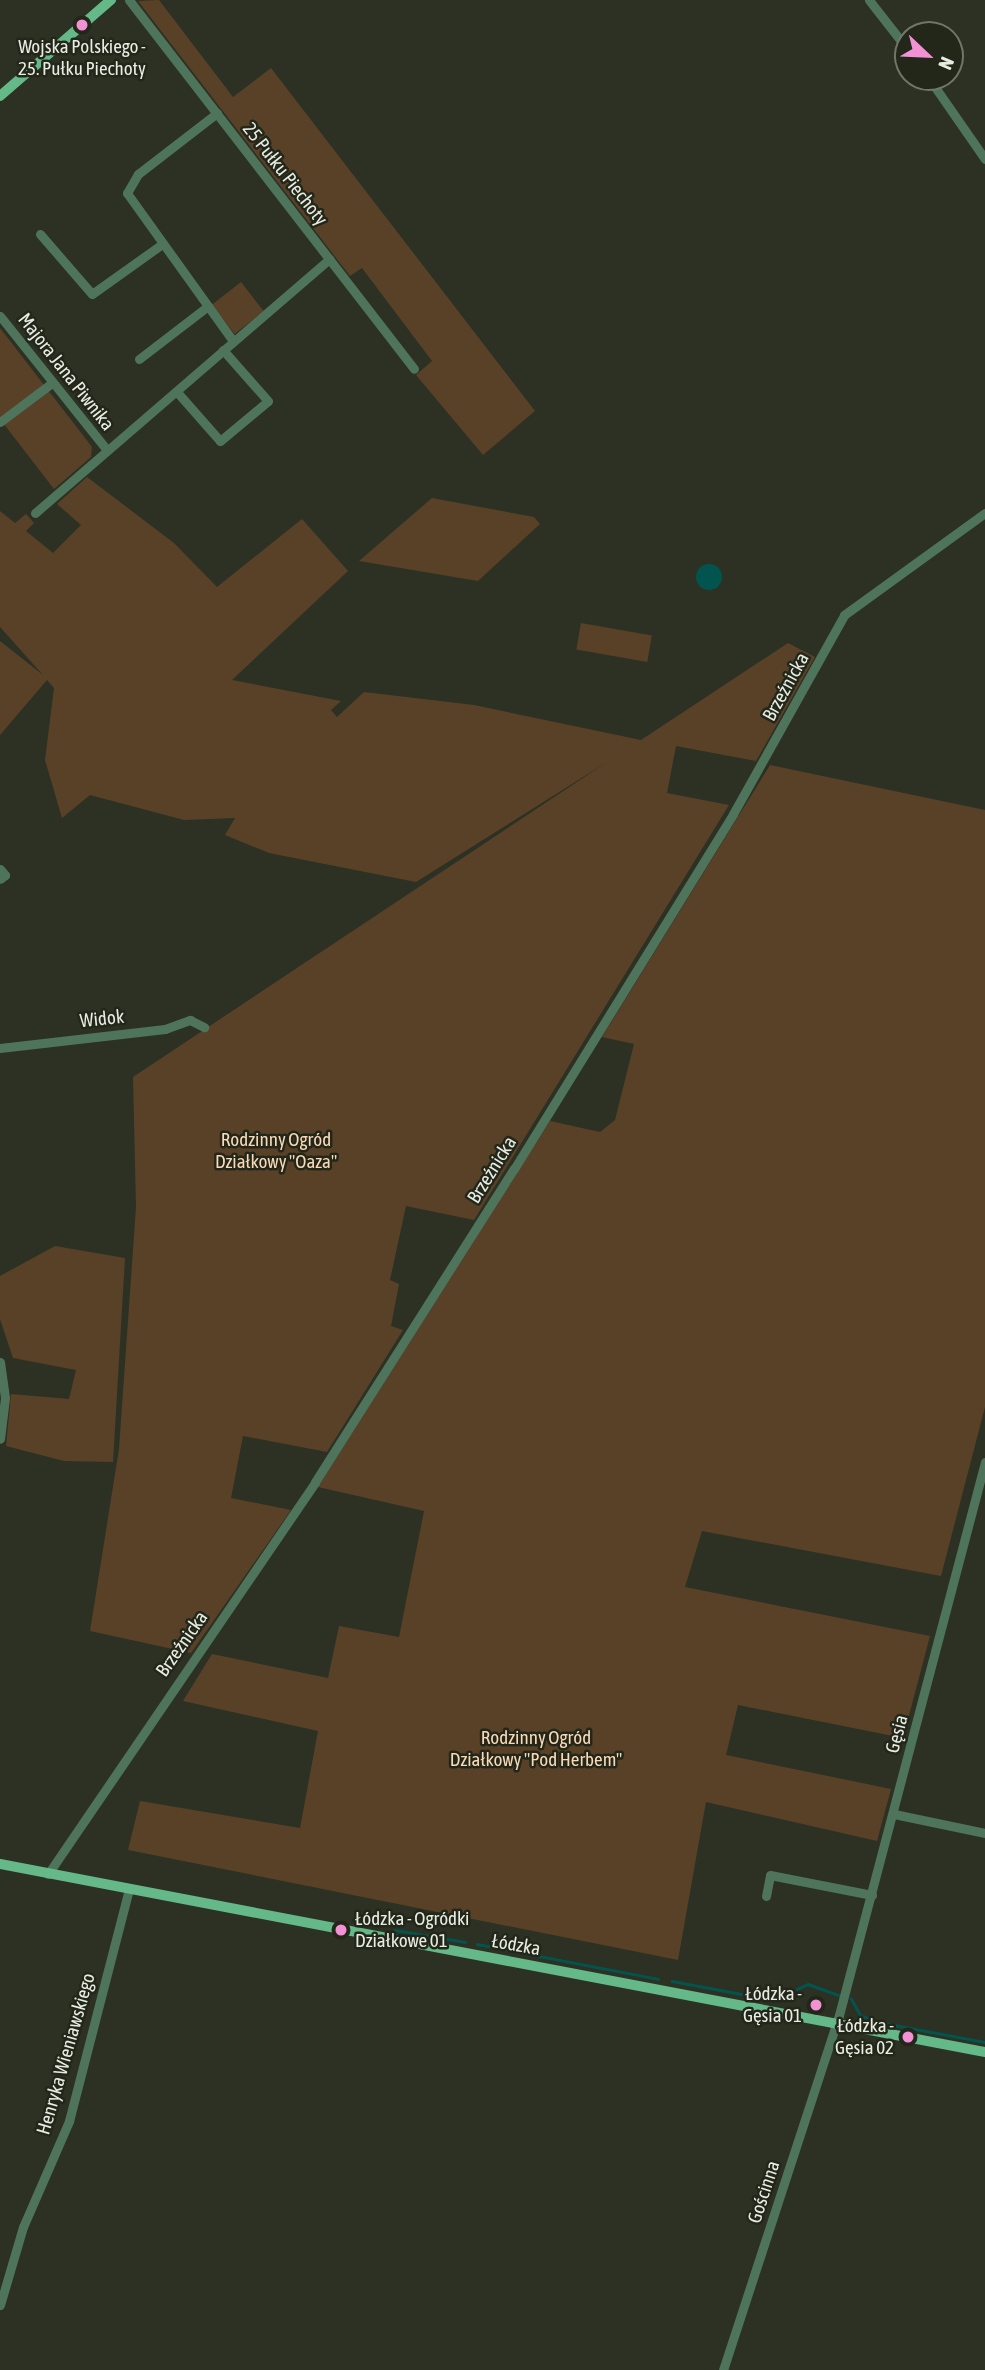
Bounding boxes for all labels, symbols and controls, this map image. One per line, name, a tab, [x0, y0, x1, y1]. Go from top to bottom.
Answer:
marker: Wojska Polskiego - 25. Pułku Piechoty	[74, 17, 90, 33]
north arrow	[894, 21, 964, 91]
place label: Wojska Polskiego - 25. Pułku Piechoty	[18, 36, 146, 80]
text: N	[934, 54, 959, 73]
street label: 25 Pułku Piechoty	[238, 118, 332, 230]
street label: Majora Jana Piwnika	[13, 309, 119, 435]
street label: Brzeźnicka	[758, 649, 814, 725]
street label: Widok	[79, 1005, 125, 1033]
park label: Rodzinny Ogród Działkowy "Oaza"	[215, 1129, 337, 1173]
street label: Brzeźnicka	[463, 1132, 521, 1208]
street label: Brzeźnicka	[151, 1607, 213, 1681]
street label: Gęsia	[881, 1712, 913, 1756]
park label: Rodzinny Ogród Działkowy "Pod Herbem"	[450, 1727, 622, 1771]
place label: Łódzka - Ogródki Działkowe 01	[355, 1908, 469, 1952]
marker: Łódzka - Ogródki Działkowe 01	[333, 1922, 349, 1938]
street label: Łódzka	[490, 1929, 542, 1961]
street label: Henryka Wieniawskiego	[32, 1971, 100, 2137]
place label: Łódzka - Gęsia 01	[743, 1983, 802, 2027]
marker: Łódzka - Gęsia 01	[808, 1997, 824, 2013]
place label: Łódzka - Gęsia 02	[835, 2015, 894, 2059]
marker: Łódzka - Gęsia 02	[900, 2029, 916, 2045]
street label: Gościnna	[743, 2158, 785, 2226]

